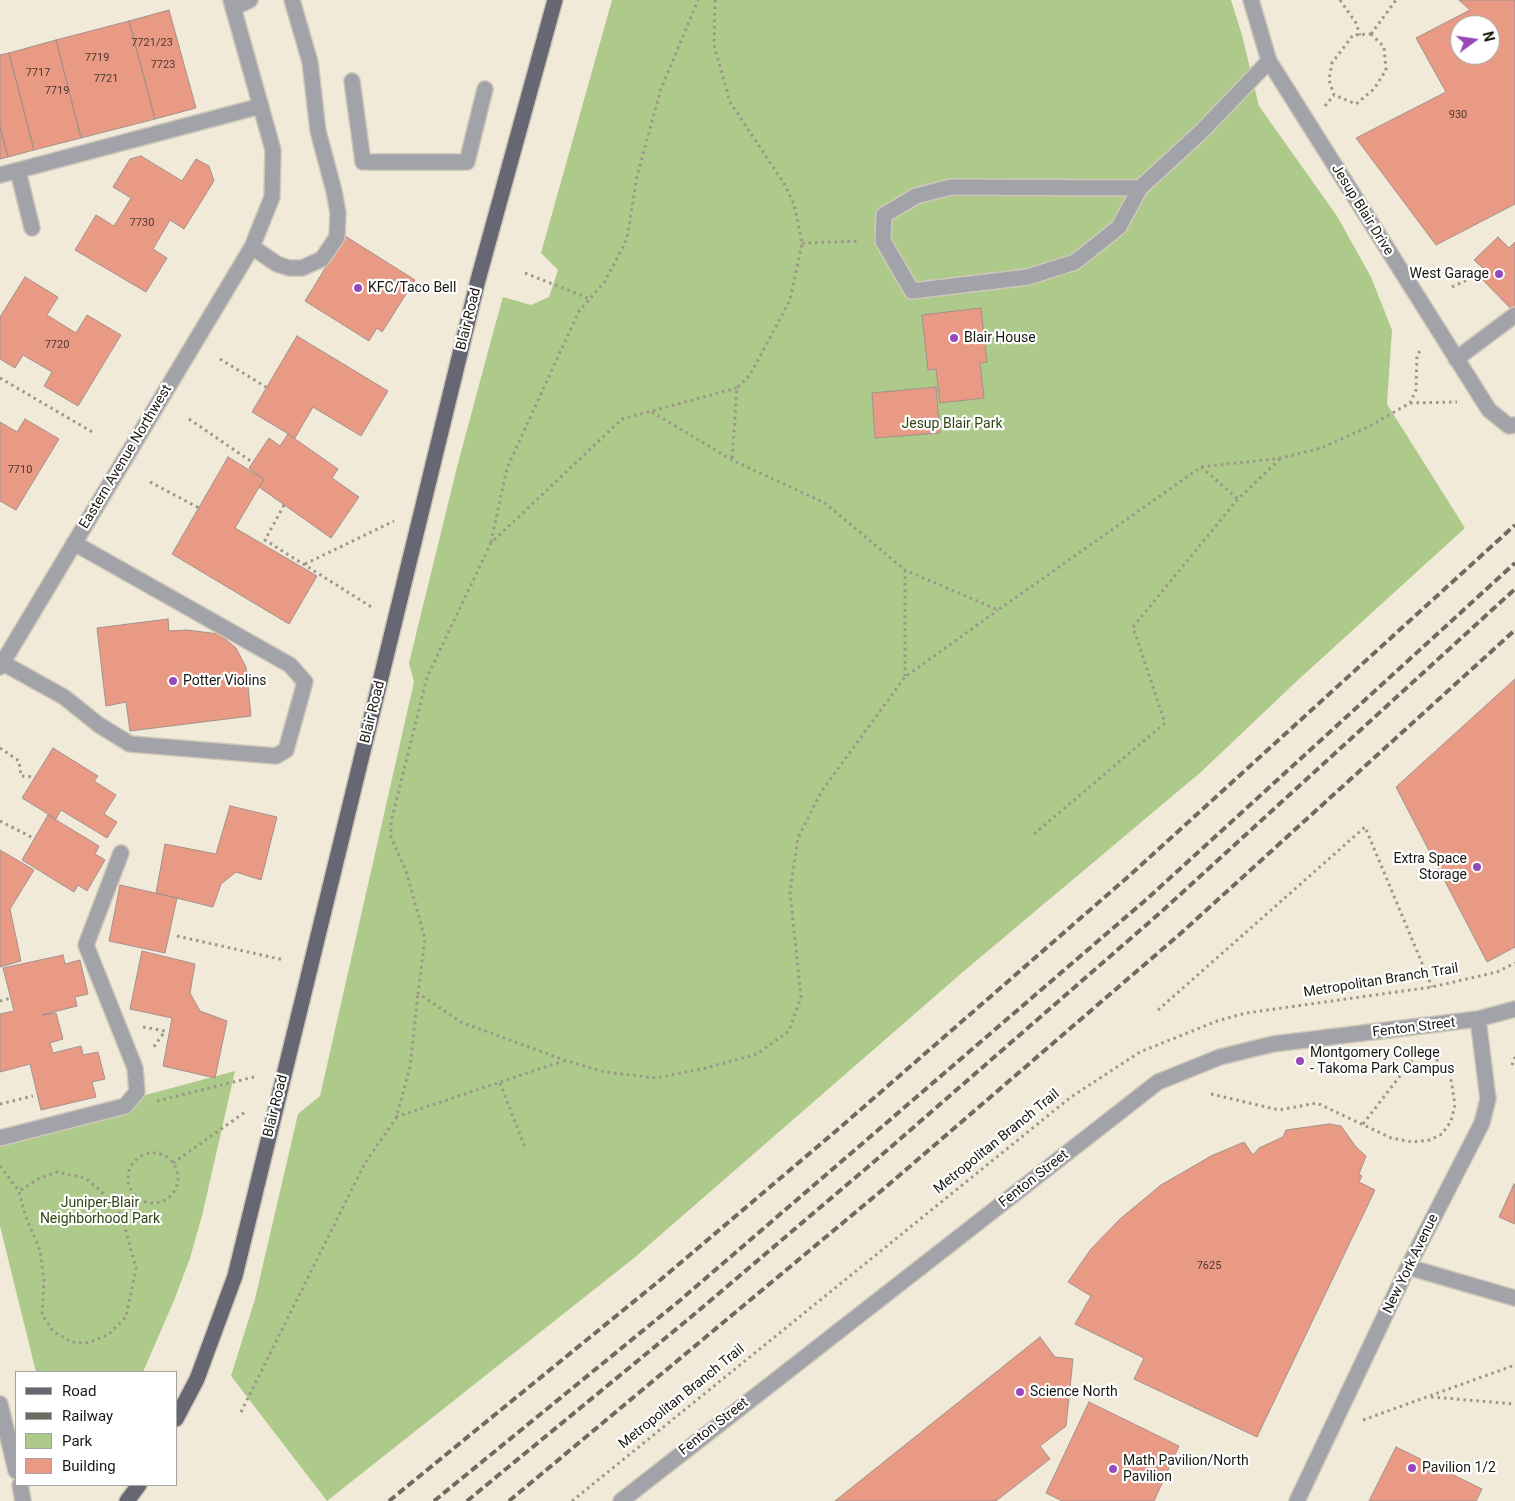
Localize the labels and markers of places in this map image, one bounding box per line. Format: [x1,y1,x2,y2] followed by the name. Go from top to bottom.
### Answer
[1410,266,1489,282] place label: West Garage
[1493,268,1505,280] marker: West Garage
[368,280,456,296] place label: KFC/Taco Bell
[352,282,364,294] marker: KFC/Taco Bell
[964,330,1036,346] place label: Blair House
[948,332,960,344] marker: Blair House
[183,673,267,689] place label: Potter Violins
[167,675,179,687] marker: Potter Violins
[1393,851,1467,884] place label: Extra Space Storage
[1471,861,1483,873] marker: Extra Space Storage
[1310,1045,1454,1078] place label: Montgomery College - Takoma Park Campus
[1294,1055,1306,1067] marker: Montgomery College - Takoma Park Campus
[1030,1384,1118,1400] place label: Science North
[1014,1386,1026,1398] marker: Science North
[1123,1453,1249,1485] place label: Math Pavilion/North Pavilion
[1422,1460,1496,1476] place label: Pavilion 1/2
[1406,1462,1418,1474] marker: Pavilion 1/2
[1107,1463,1119,1475] marker: Math Pavilion/North Pavilion

